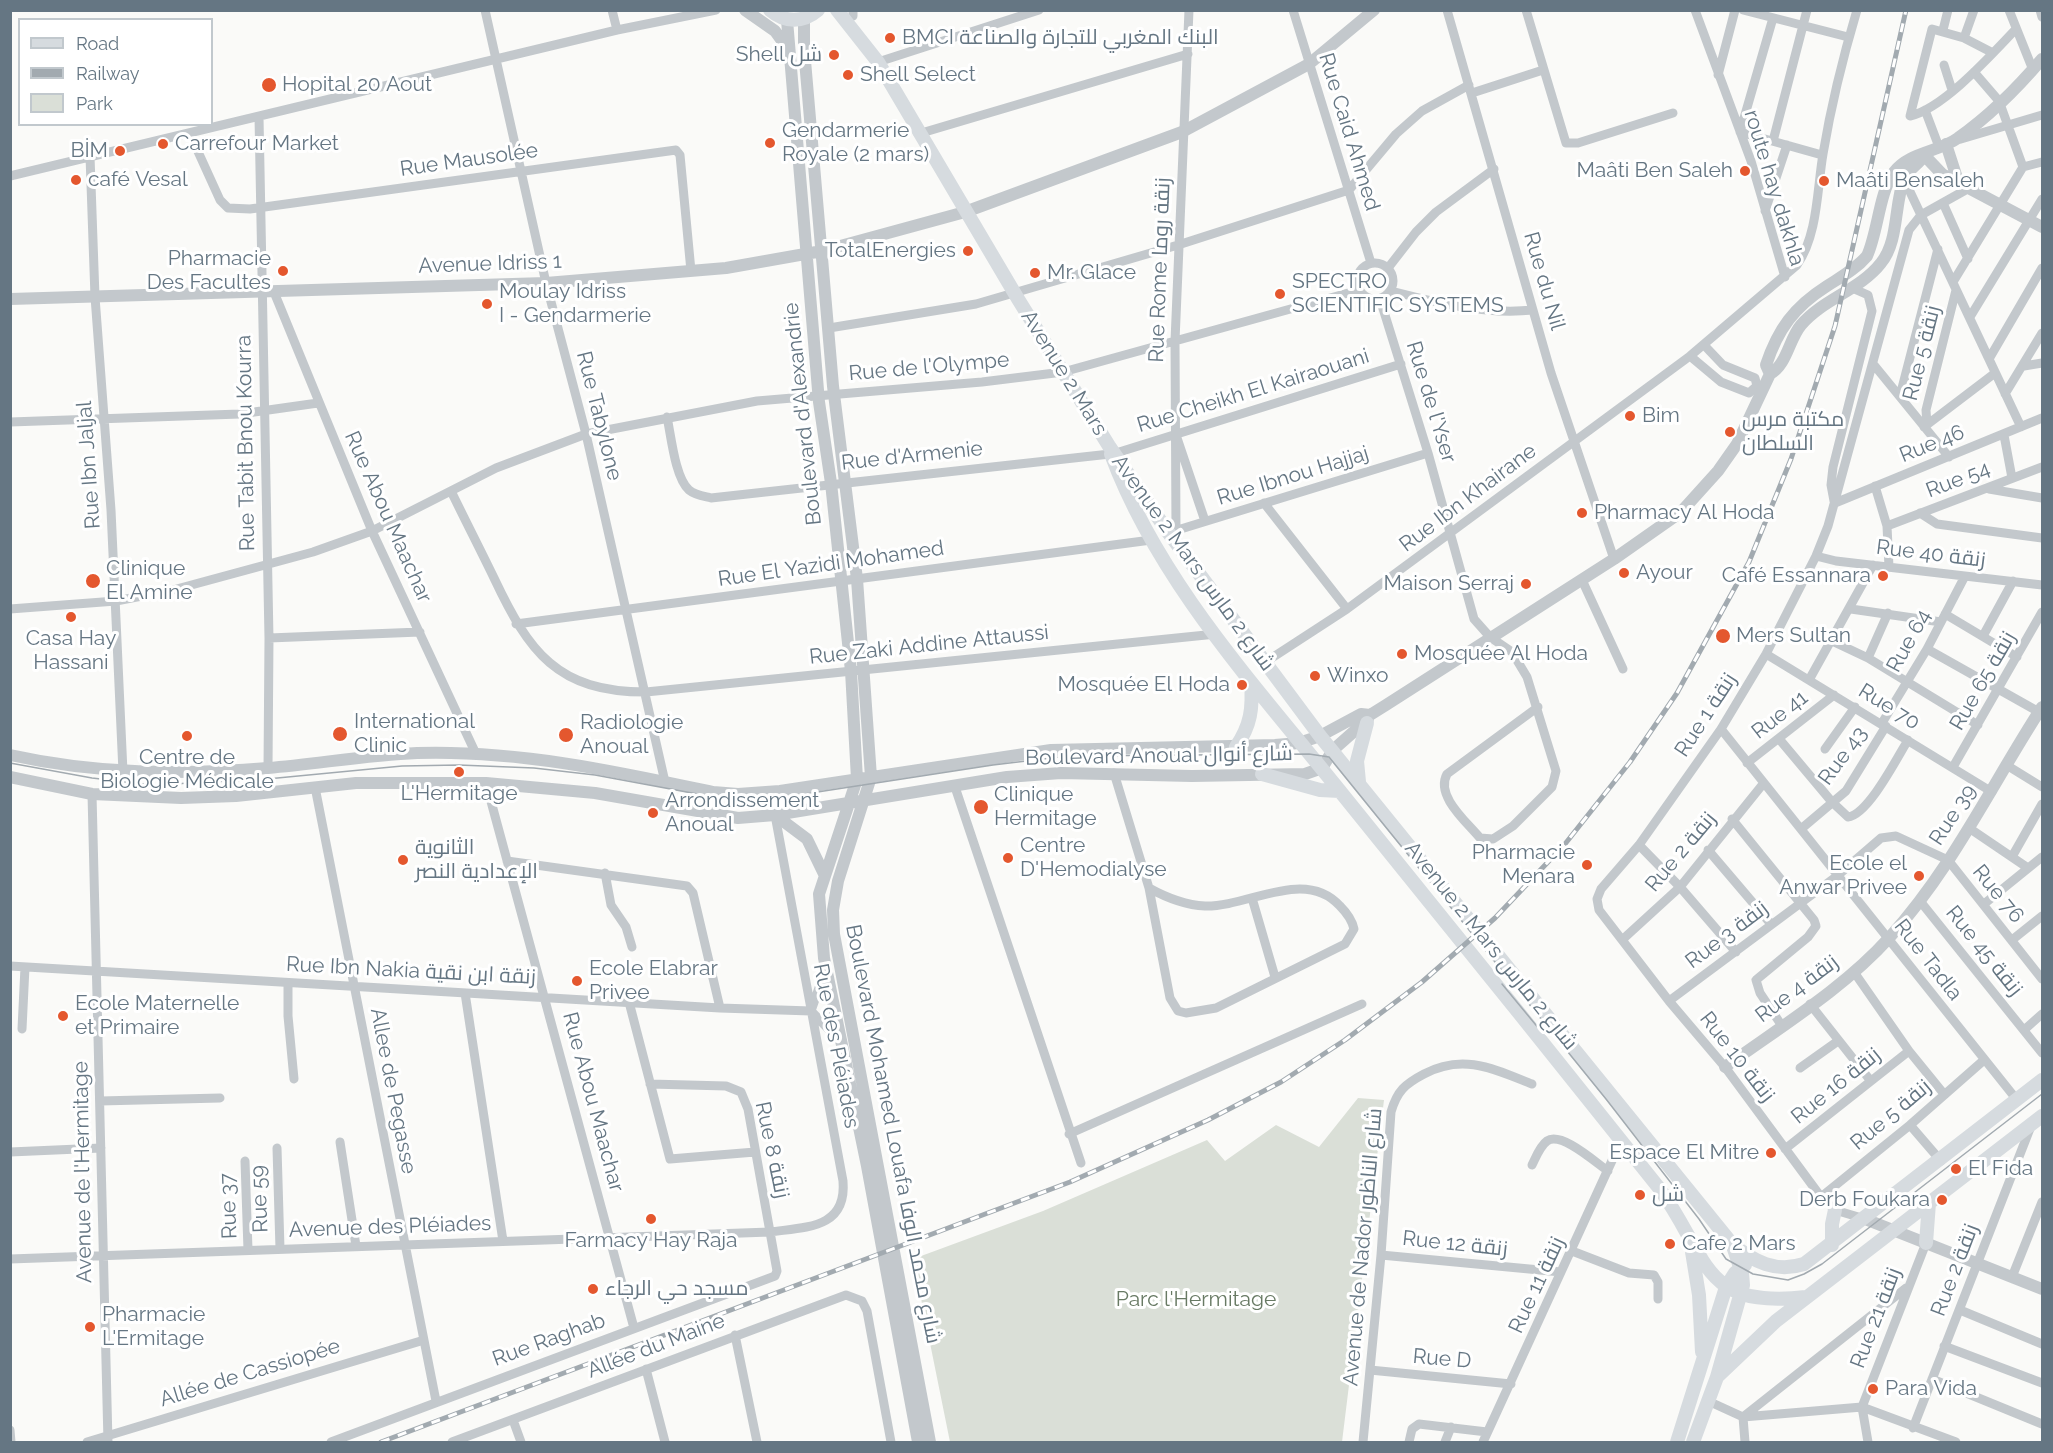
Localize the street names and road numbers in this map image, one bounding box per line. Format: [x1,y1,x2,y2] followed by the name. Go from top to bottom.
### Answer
[1313,50,1385,214] street label: Rue Caid Ahmed
[1738,107,1810,269] street label: route hay dakhla
[398,138,540,182] street label: Rue Mausolée
[1144,177,1176,363] street label: Rue Rome زنقة روما
[1518,229,1570,333] street label: Rue du Nil
[418,249,562,279] street label: Avenue Idriss 1
[779,301,827,527] street label: Boulevard d'Alexandrie
[1898,303,1946,403] street label: Rue 5 زنقة
[1016,306,1112,440] street label: Avenue 2 Mars
[232,335,260,551] street label: Rue Tabit Bnou Kourra
[1401,338,1461,466] street label: Rue de l'Yser
[1134,344,1372,438] street label: Rue Cheikh El Kairaouani
[848,347,1010,387] street label: Rue de l'Olympe
[571,349,627,483] street label: Rue Tabylone
[72,400,106,530] street label: Rue Ibn Jaljal
[1896,420,1968,468] street label: Rue 46
[339,427,437,607] street label: Rue Abou Maachar
[840,436,984,476] street label: Rue d'Armenie
[1395,438,1541,558] street label: Rue Ibn Khairane
[1214,441,1372,511] street label: Rue Ibnou Hajjaj
[1106,450,1280,676] street label: Avenue 2 Mars شارع 2 مارس
[1922,456,1994,504] street label: Rue 54
[1875,535,1987,573] street label: Rue 40 زنقة
[716,536,946,592] street label: Rue El Yazidi Mohamed
[1882,605,1936,677] street label: Rue 64
[808,620,1050,670] street label: Rue Zaki Addine Attaussi
[1945,627,2021,735] street label: Rue 65 زنقة
[1670,668,1742,762] street label: Rue 1 زنقة
[1854,678,1924,736] street label: Rue 70
[1747,685,1813,745] street label: Rue 41
[1813,722,1873,790] street label: Rue 43
[1025,741,1293,771] street label: Boulevard Anoual شارع أنوال
[1924,780,1982,850] street label: Rue 39
[1640,807,1722,897] street label: Rue 2 زنقة
[1399,837,1583,1055] street label: Avenue 2 Mars شارع 2 مارس
[1967,860,2029,928] street label: Rue 76
[1681,896,1773,974] street label: Rue 3 زنقة
[1940,901,2028,1001] street label: Rue 45 زنقة
[1889,914,1967,1006] street label: Rue Tadla
[840,922,946,1346] street label: Boulevard Mohamed Louafa شارع محمد الوفا
[1751,950,1843,1028] street label: Rue 4 زنقة
[285,952,537,990] street label: Rue Ibn Nakia زنقة ابن نقية
[808,962,864,1130] street label: Rue des Pléiades
[365,1006,421,1176] street label: Allee de Pegasse
[1694,1007,1780,1107] street label: Rue 10 زنقة
[557,1009,629,1195] street label: Rue Abou Maachar
[1786,1042,1886,1130] street label: Rue 16 زنقة
[68,1061,98,1283] street label: Avenue de l'Hermitage
[1846,1074,1936,1156] street label: Rue 5 زنقة
[749,1099,795,1201] street label: Rue 8 زنقة
[1338,1107,1388,1387] street label: Avenue de Nador شارع الناظور
[246,1165,274,1233] street label: Rue 59
[215,1173,243,1239] street label: Rue 37
[288,1211,492,1243] street label: Avenue des Pléiades
[1926,1220,1984,1320] street label: Rue 2 زنقة
[1401,1226,1509,1262] street label: Rue 12 زنقة
[1504,1233,1570,1337] street label: Rue 11 زنقة
[1845,1264,1907,1372] street label: Rue 21 زنقة
[489,1308,609,1372] street label: Rue Raghab
[584,1308,728,1384] street label: Allée du Maine
[157,1334,343,1412] street label: Allée de Cassiopée
[1412,1344,1472,1374] street label: Rue D

